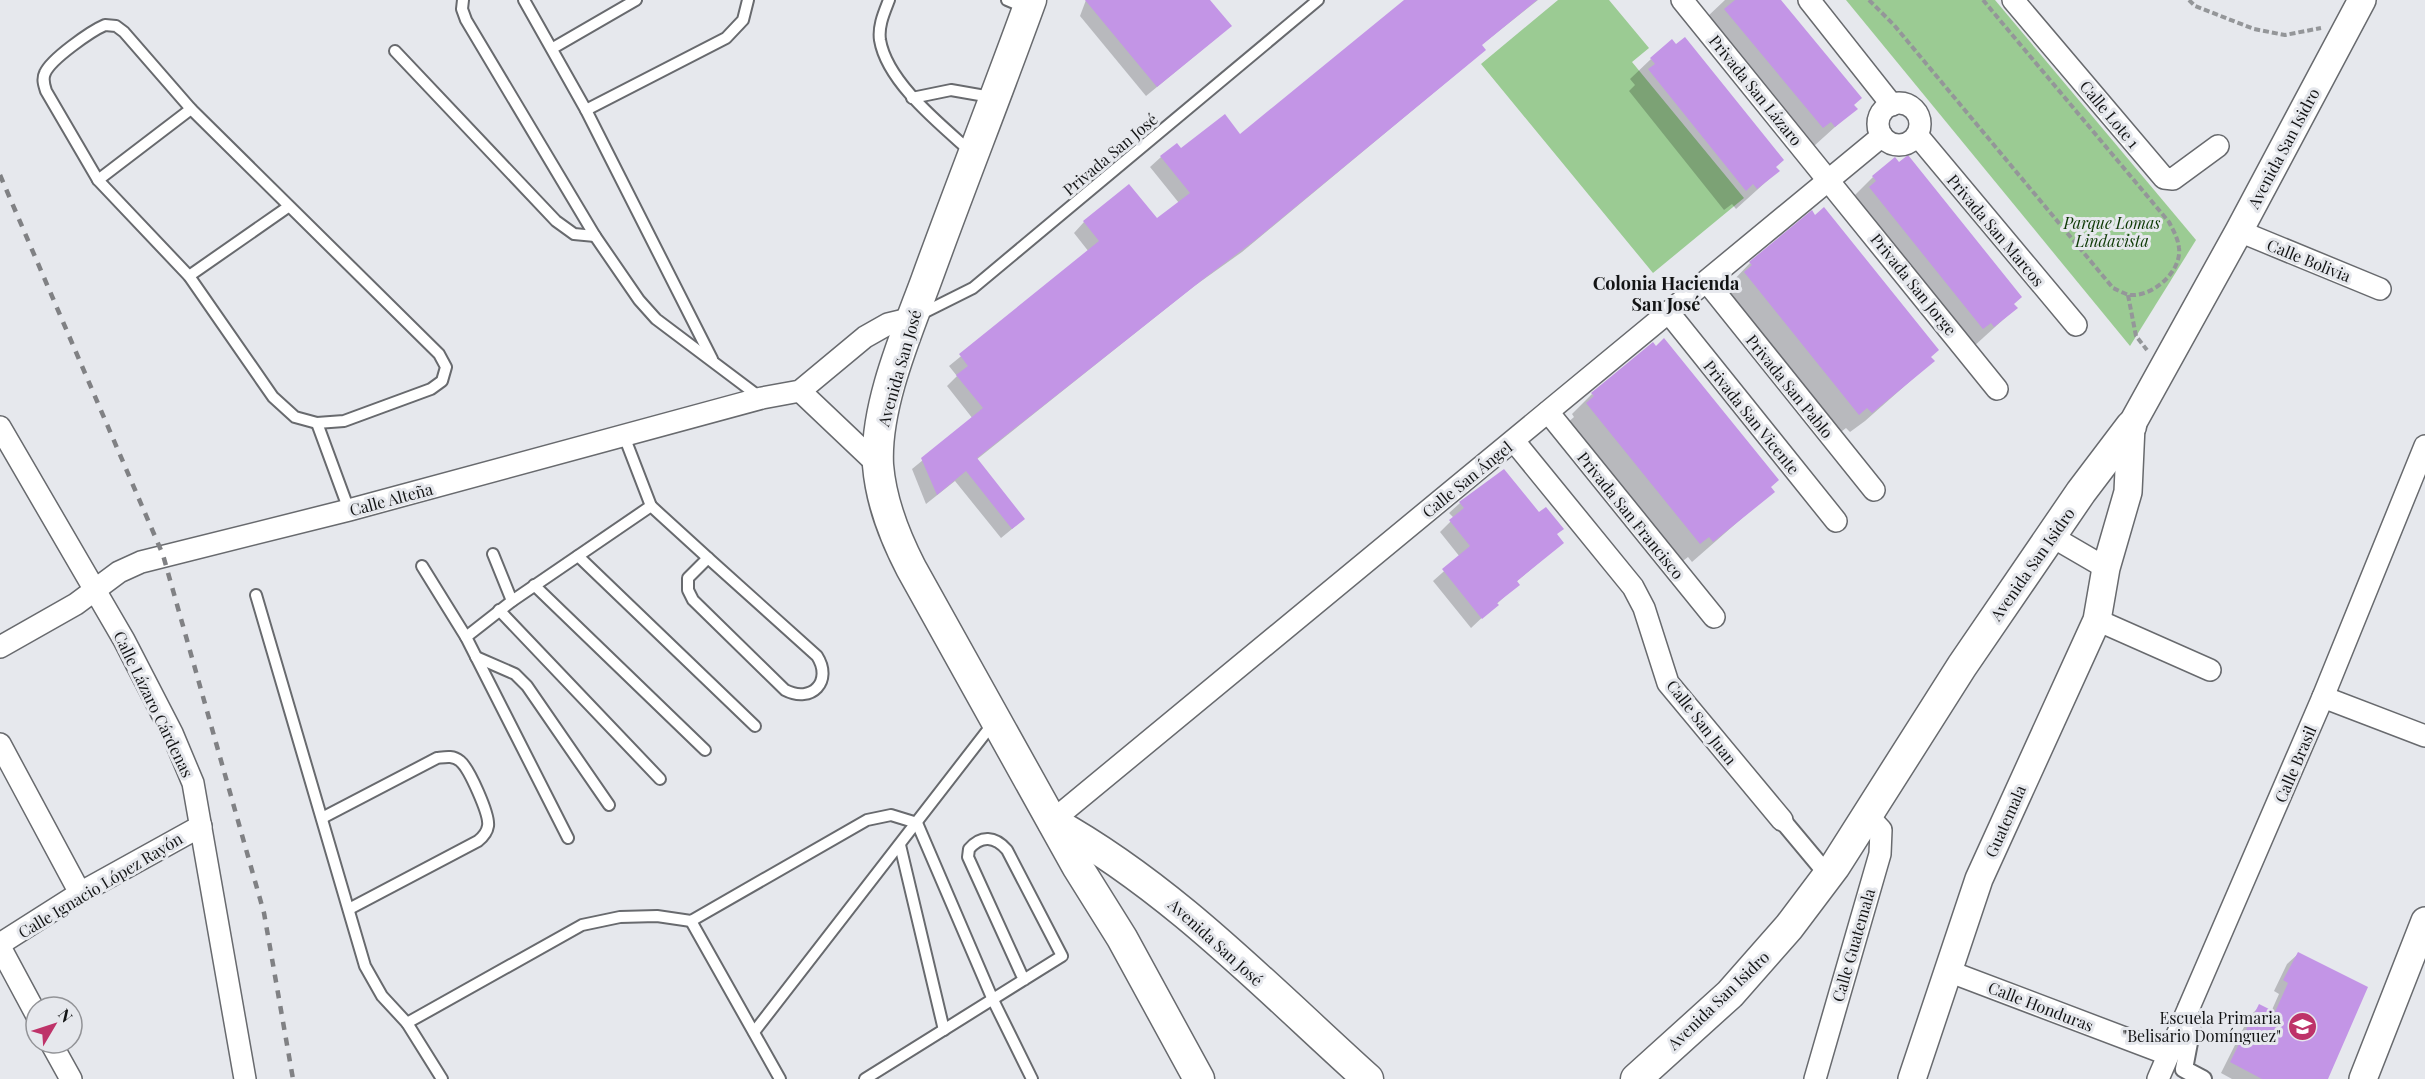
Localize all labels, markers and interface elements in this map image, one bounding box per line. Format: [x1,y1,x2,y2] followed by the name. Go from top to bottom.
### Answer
[1705,30,1807,150] street label: Privada San Lázaro
[2076,76,2144,152] street label: Calle Lote 1
[2242,84,2324,213] street label: Avenida San Isidro
[1058,108,1162,200] street label: Privada San José
[1943,169,2049,291] street label: Privada San Marcos
[2063,212,2160,251] park label: Parque Lomas Lindavista
[1866,229,1962,339] street label: Privada San Jorge
[2264,234,2354,286] street label: Calle Bolivia
[1593,271,1740,316] district label: Colonia Hacienda San José
[872,307,926,430] street label: Avenida San José
[1742,330,1838,442] street label: Privada San Pablo
[1699,356,1805,478] street label: Privada San Vicente
[1418,436,1517,522] street label: Calle San Ángel
[1573,447,1689,583] street label: Privada San Francisco
[347,478,435,520] street label: Calle Alteña
[1985,503,2079,625] street label: Avenida San Isidro
[109,627,199,781] street label: Calle Lázaro Cárdenas
[1662,675,1742,769] street label: Calle San Juan
[2269,722,2321,806] street label: Calle Brasil
[1980,782,2030,860] street label: Guatemala
[14,827,186,942] street label: Calle Ignacio López Rayón
[1827,886,1879,1004] street label: Calle Guatemala
[1164,893,1268,990] street label: Avenida San José
[1662,946,1773,1055] street label: Avenida San Isidro
[1985,976,2097,1036] street label: Calle Honduras
[24,995,84,1055] north arrow
[54,1004,78,1027] text: N
[2122,1007,2281,1046] place label: Escuela Primaria "Belisario Domínguez"
[2286,1010,2318,1042] school or university icon: Escuela Primaria "Belisario Domínguez"

